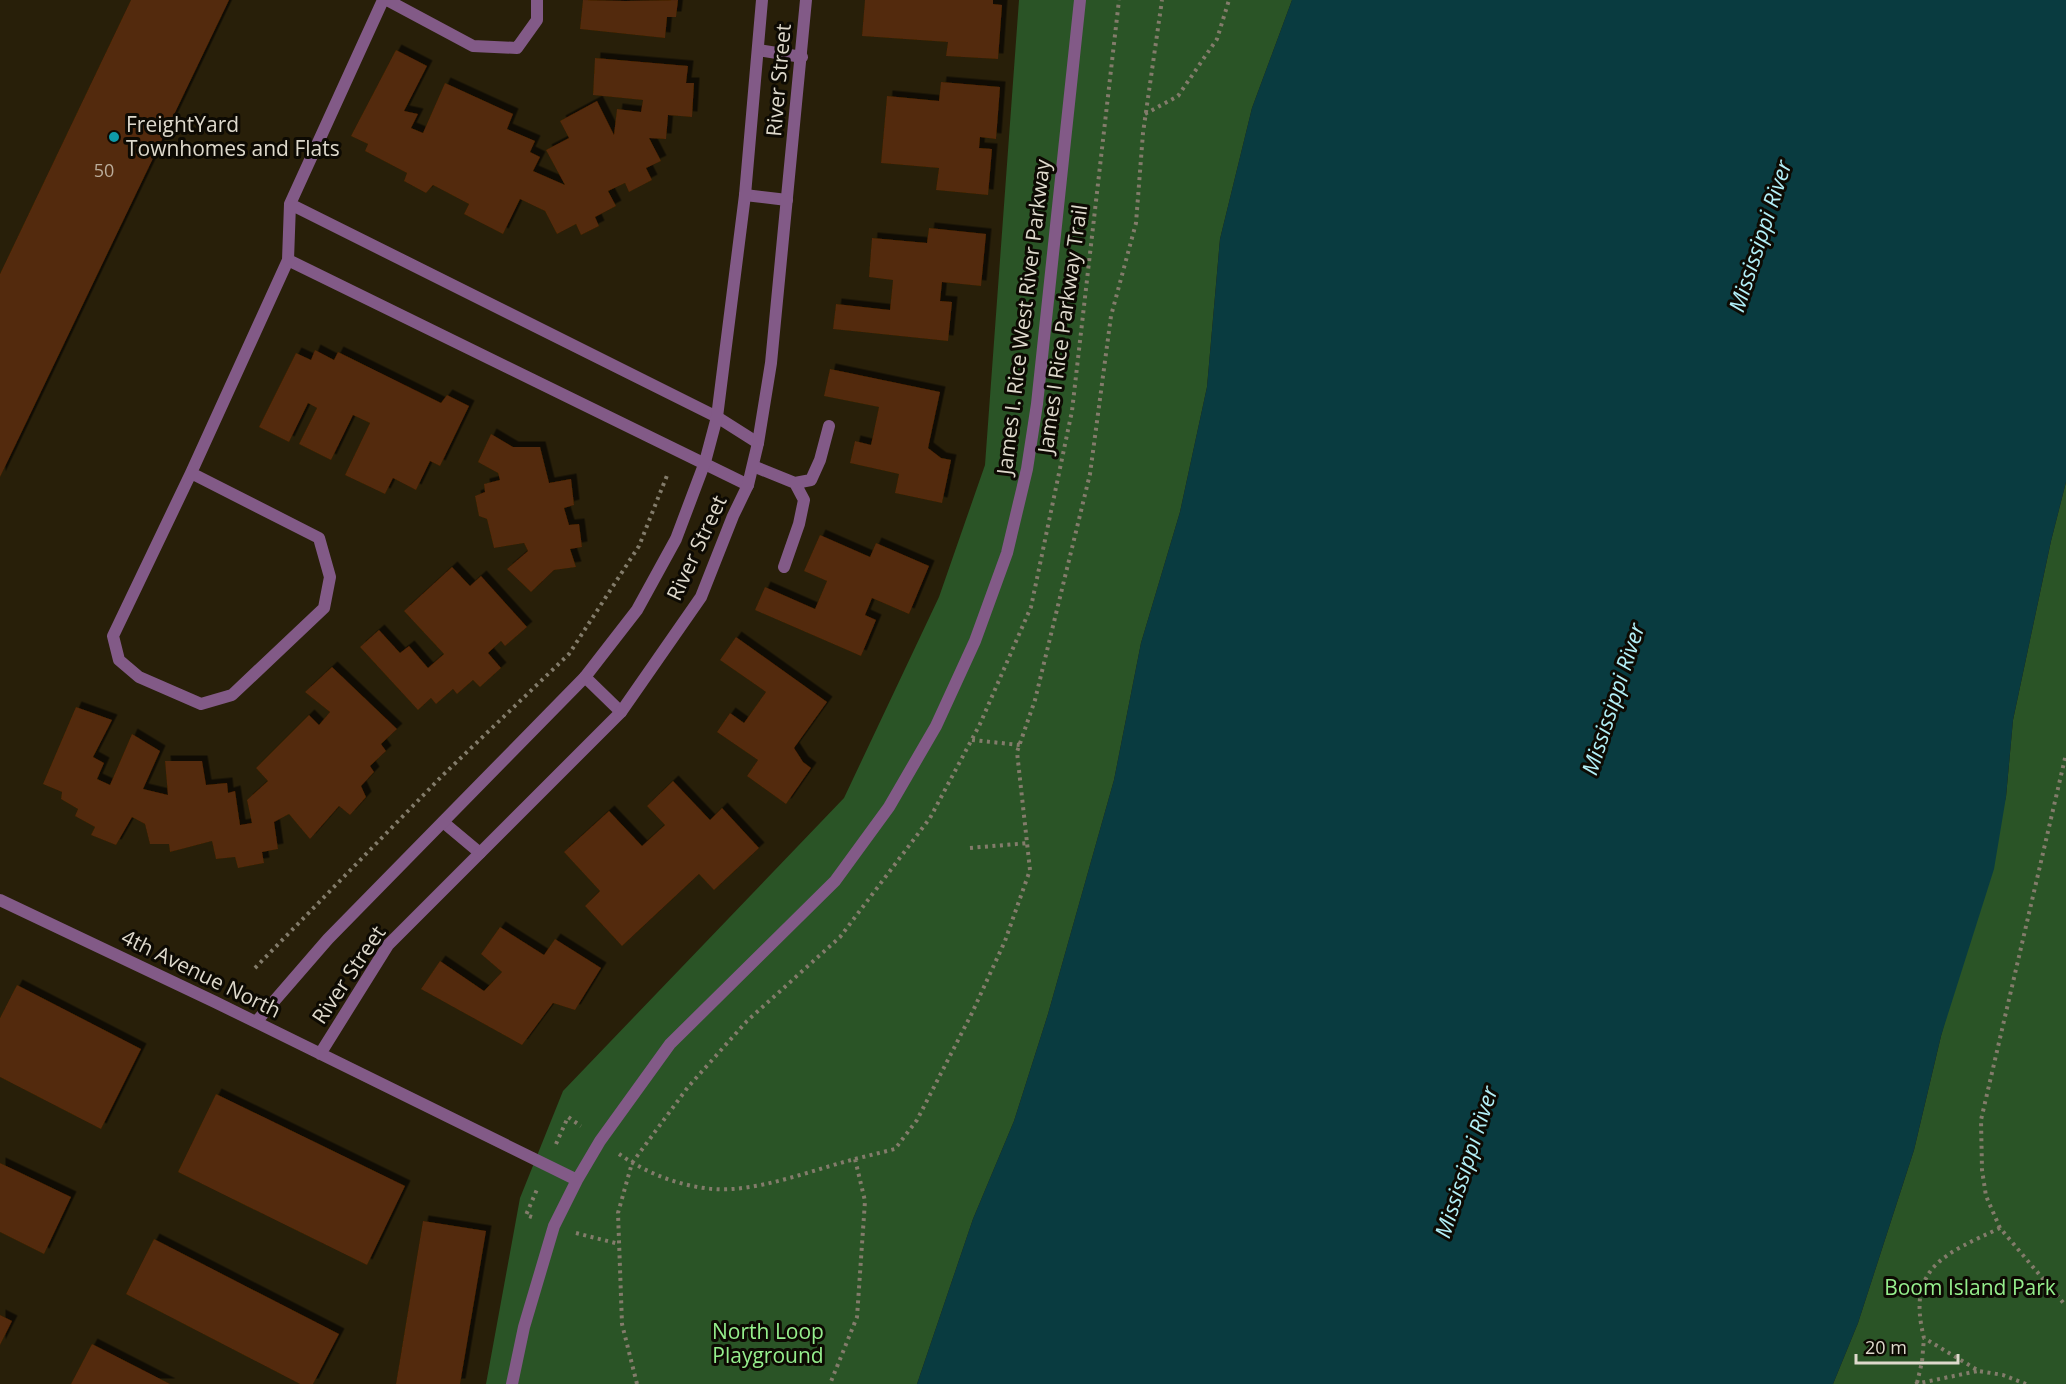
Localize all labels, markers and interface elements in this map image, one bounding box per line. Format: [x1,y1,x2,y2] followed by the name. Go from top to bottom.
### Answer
[759,22,797,138] street label: River Street
[126,110,340,162] place label: FreightYard Townhomes and Flats
[107,130,121,144] marker: FreightYard Townhomes and Flats
[1720,155,1798,315] water label: Mississippi River
[990,157,1056,478] street label: James I. Rice West River Parkway
[94,158,114,182] house number: 50
[1030,203,1093,457] street label: James I Rice Parkway Trail
[659,490,733,605] street label: River Street
[1573,618,1651,778] water label: Mississippi River
[305,920,391,1029] street label: River Street
[117,922,286,1024] street label: 4th Avenue North
[1426,1081,1504,1241] water label: Mississippi River
[1884,1273,2056,1301] park label: Boom Island Park
[712,1317,824,1369] park label: North Loop Playground
[1856,1327,1958,1365] scale bar
[1865,1335,1907,1359] text: 20 m

